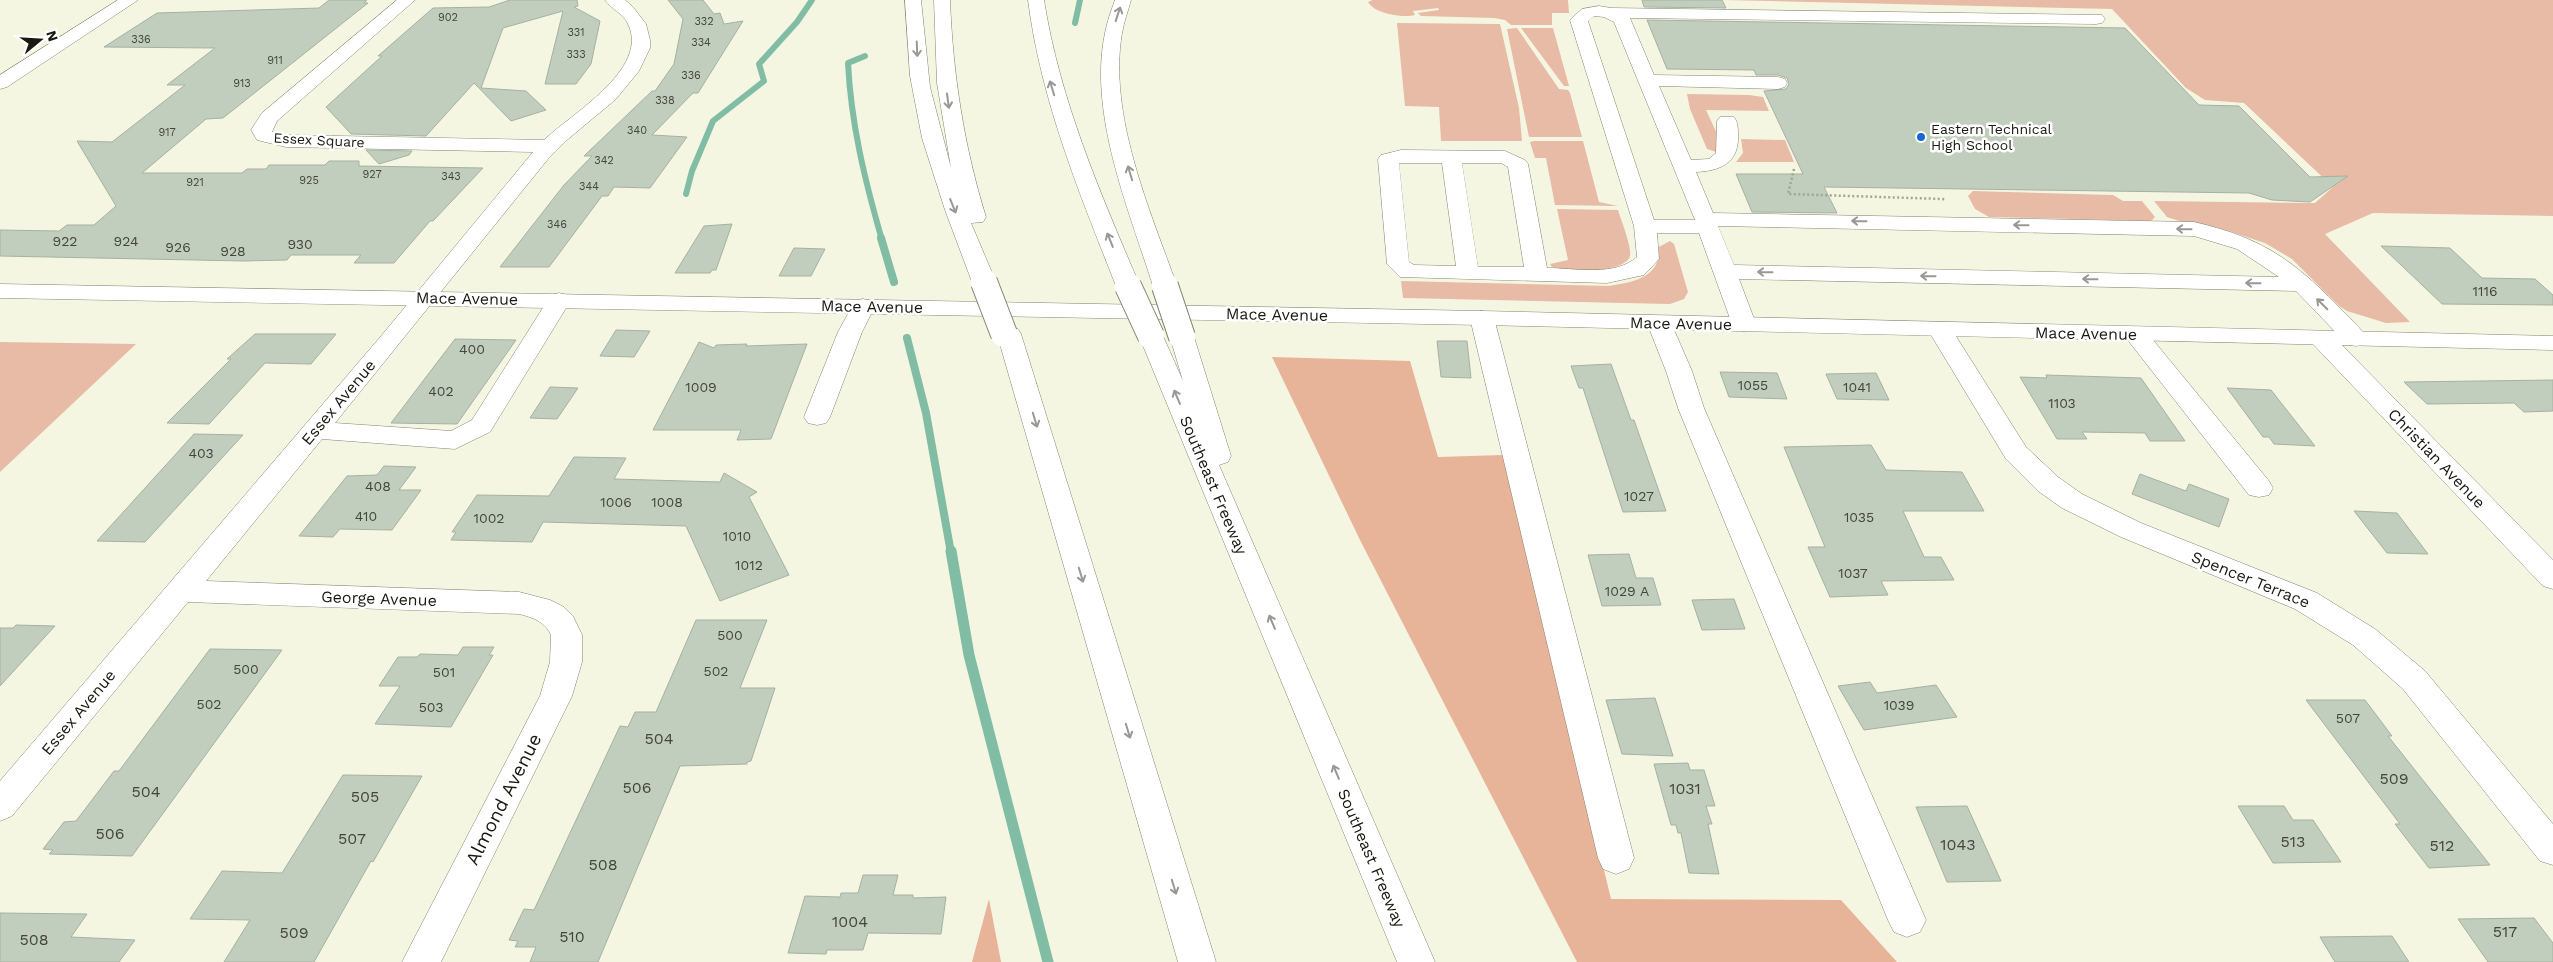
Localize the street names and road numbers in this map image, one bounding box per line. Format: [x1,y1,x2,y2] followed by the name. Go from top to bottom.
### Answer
[273,130,365,150] street label: Essex Square
[416,288,518,309] street label: Mace Avenue
[821,296,923,317] street label: Mace Avenue
[1226,304,1328,325] street label: Mace Avenue
[1630,313,1732,334] street label: Mace Avenue
[2035,323,2137,344] street label: Mace Avenue
[297,356,380,449] street label: Essex Avenue
[2384,404,2489,512] street label: Christian Avenue
[1176,413,1252,558] street label: Southeast Freeway
[2189,547,2313,612] street label: Spencer Terrace
[321,587,437,610] street label: George Avenue
[37,666,120,759] street label: Essex Avenue
[460,730,546,869] street label: Almond Avenue
[1334,786,1410,931] street label: Southeast Freeway

